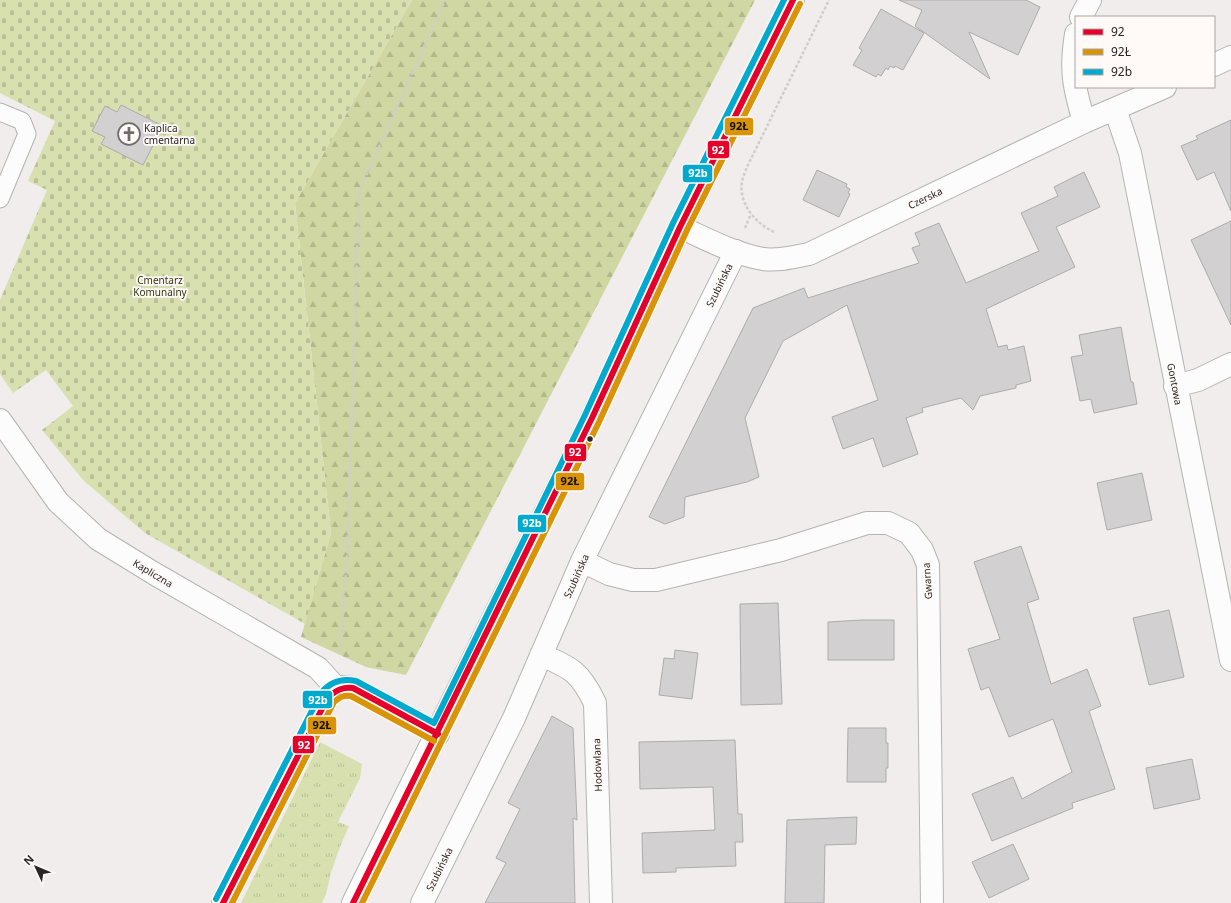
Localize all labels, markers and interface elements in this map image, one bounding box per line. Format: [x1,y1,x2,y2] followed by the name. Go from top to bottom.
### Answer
[1075,16,1215,88] legend
[1111,23,1125,40] text: 92
[1111,43,1131,60] text: 92Ł
[1111,63,1132,80] text: 92b
[724,117,754,136] line badge: 92Ł
[730,118,748,133] text: 92Ł
[116,121,142,147] church icon: Kaplica cmentarna
[144,121,195,147] place label: Kaplica cmentarna
[707,140,730,159] line badge: 92
[712,142,724,157] text: 92
[682,164,713,183] line badge: 92b
[688,165,708,180] text: 92b
[906,184,944,212] street label: Czerska
[702,261,736,309] street label: Szubińska
[133,273,188,299] park label: Cmentarz Komunalny
[1164,362,1186,406] street label: Gontowa
[585,434,595,444] unlabelled marker
[564,443,587,462] line badge: 92
[569,444,581,459] text: 92
[555,472,585,491] line badge: 92Ł
[561,473,579,488] text: 92Ł
[517,514,547,533] line badge: 92b
[522,515,542,530] text: 92b
[560,552,592,600] street label: Szubińska
[130,556,176,590] street label: Kapliczna
[919,562,935,600] street label: Gwarna
[302,690,333,709] line badge: 92b
[308,692,328,707] text: 92b
[307,716,337,735] line badge: 92Ł
[313,717,331,732] text: 92Ł
[292,735,315,754] line badge: 92
[298,737,310,752] text: 92
[589,738,605,792] street label: Hodowlana
[422,845,456,893] street label: Szubińska
[16,847,56,887] north arrow
[20,851,37,868] text: N

